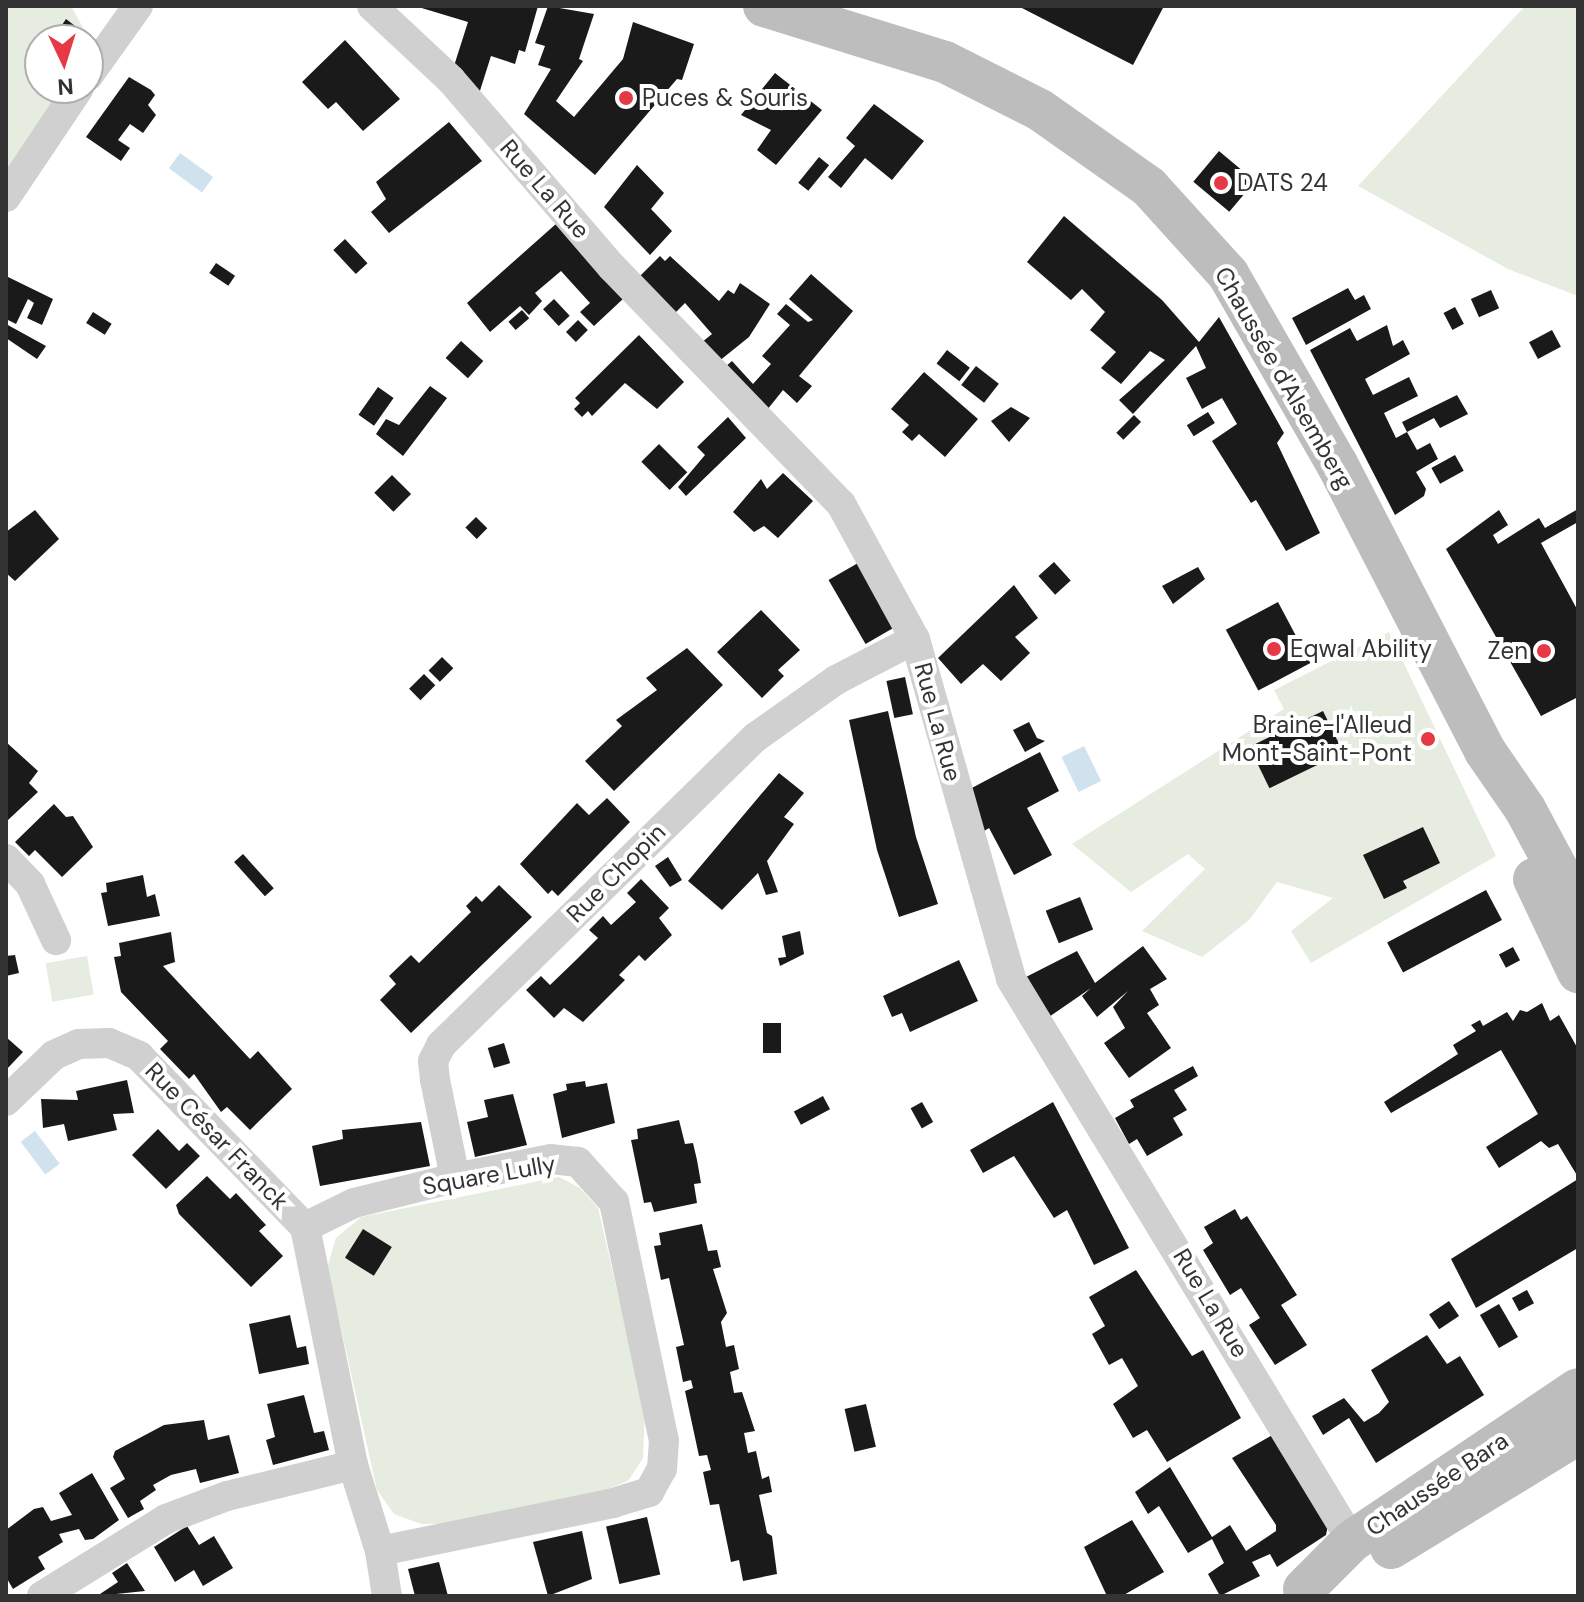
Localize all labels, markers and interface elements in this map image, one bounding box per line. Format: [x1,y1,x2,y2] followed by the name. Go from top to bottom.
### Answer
[24,24,104,104] north arrow
[57,71,75,101] text: N
[642,84,808,112] place label: Puces & Souris
[617,89,635,107] marker: Puces & Souris
[494,134,596,244] street label: Rue La Rue
[1237,169,1328,197] place label: DATS 24
[1212,174,1230,192] marker: DATS 24
[1209,262,1359,494] street label: Chaussée d'Alsemberg
[1290,635,1432,663] place label: Eqwal Ability
[1488,637,1528,665] place label: Zen
[1265,640,1283,658] marker: Eqwal Ability
[1535,642,1553,660] marker: Zen
[908,659,968,785] street label: Rue La Rue
[1222,711,1412,767] place label: Braine-l'Alleud Mont-Saint-Pont
[1419,730,1437,748] marker: Braine-l'Alleud Mont-Saint-Pont
[561,818,671,928] street label: Rue Chopin
[139,1056,295,1216] street label: Rue César Franck
[420,1149,558,1201] street label: Square Lully
[1167,1243,1255,1363] street label: Rue La Rue
[1361,1426,1513,1542] street label: Chaussée Bara

